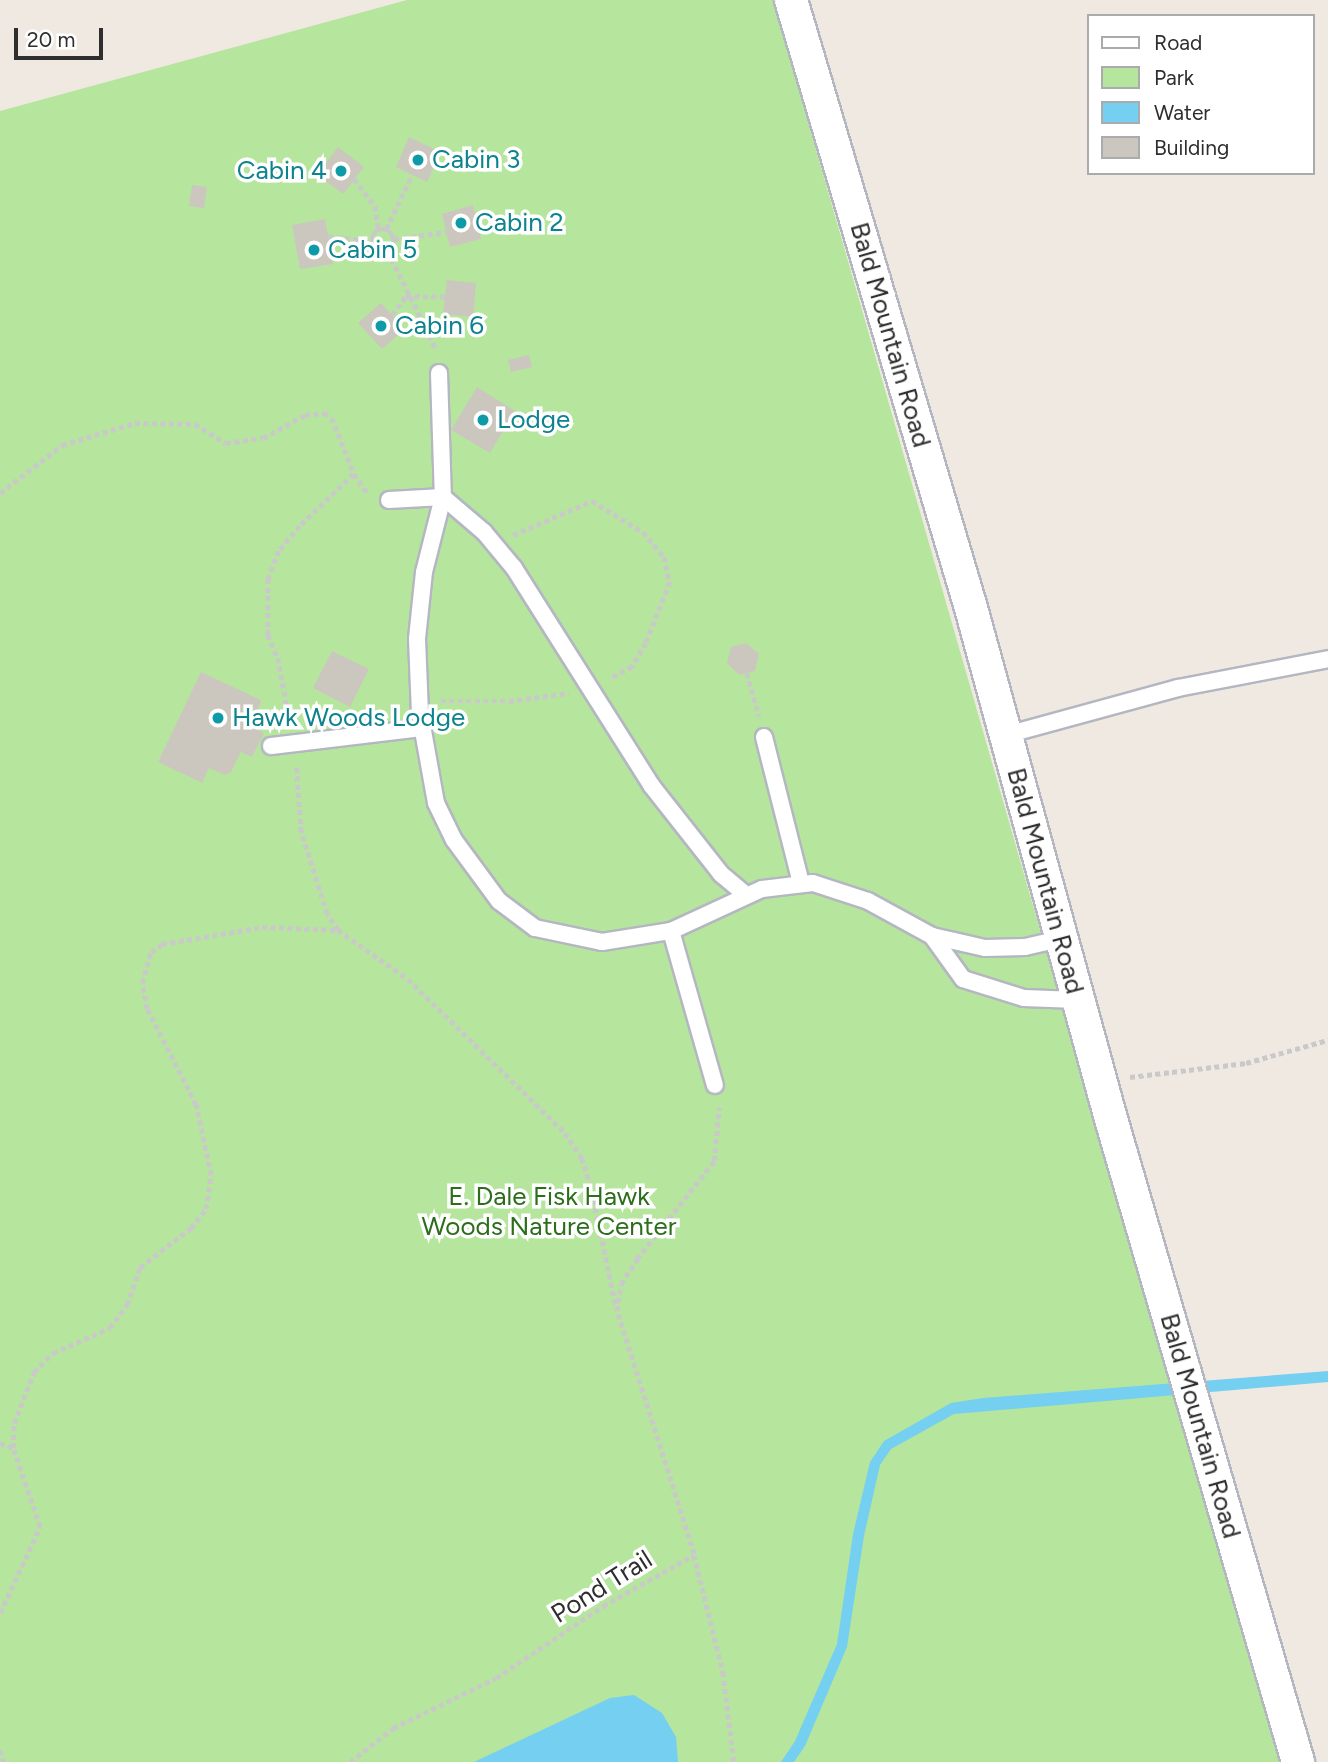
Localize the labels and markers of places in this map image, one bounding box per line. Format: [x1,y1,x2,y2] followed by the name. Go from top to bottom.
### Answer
[432,144,520,176] place label: Cabin 3
[410,152,426,168] marker: Cabin 3
[237,155,327,187] place label: Cabin 4
[333,163,349,179] marker: Cabin 4
[475,207,564,239] place label: Cabin 2
[453,215,469,231] marker: Cabin 2
[328,234,417,266] place label: Cabin 5
[306,242,322,258] marker: Cabin 5
[395,310,484,342] place label: Cabin 6
[373,318,389,334] marker: Cabin 6
[497,404,570,436] place label: Lodge
[475,412,491,428] marker: Lodge
[232,702,465,734] place label: Hawk Woods Lodge
[210,710,226,726] marker: Hawk Woods Lodge

